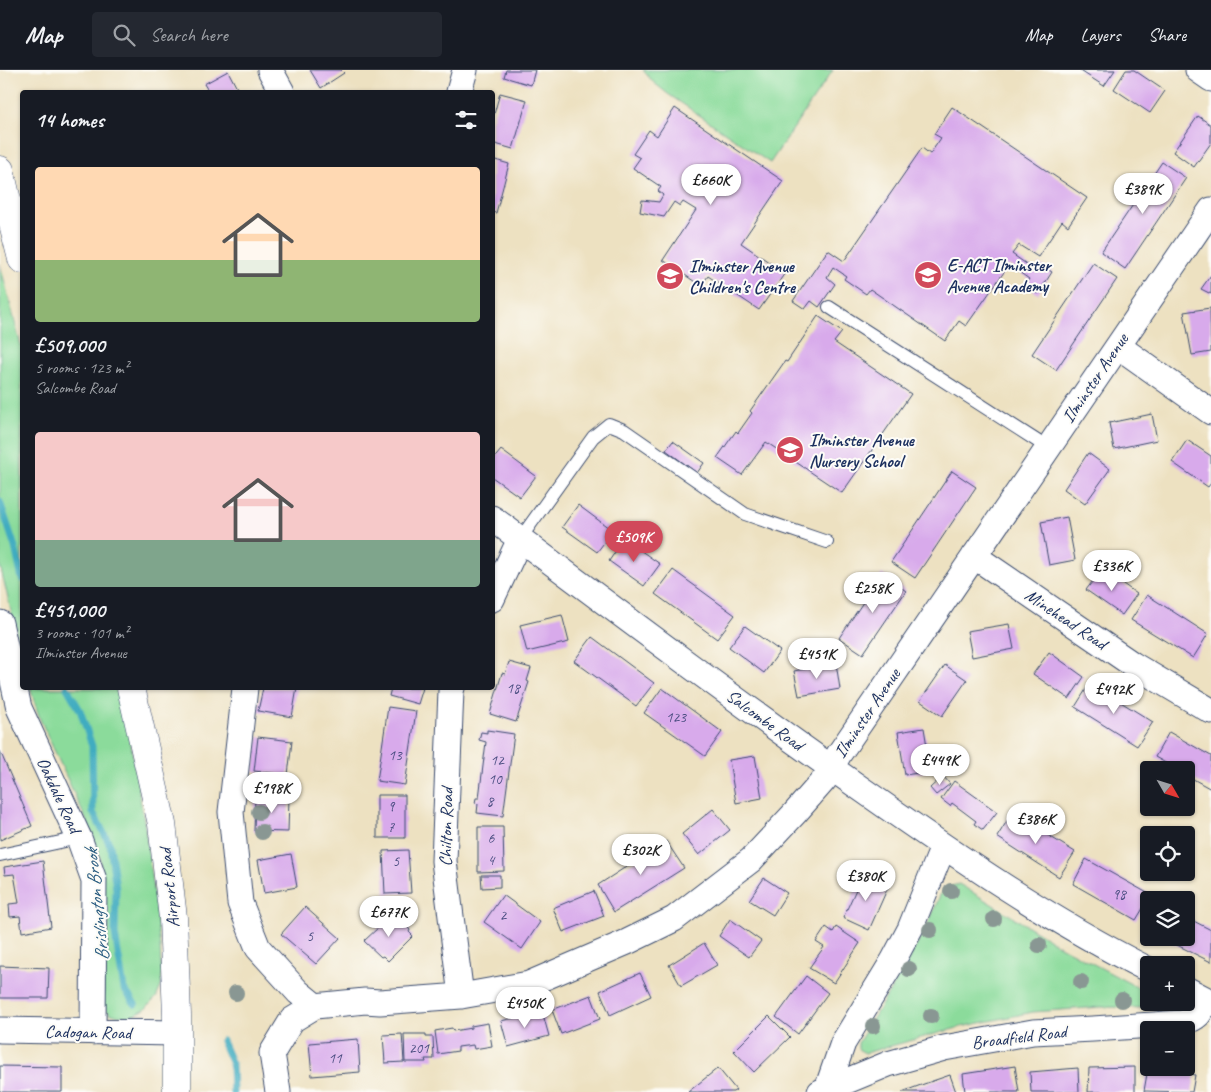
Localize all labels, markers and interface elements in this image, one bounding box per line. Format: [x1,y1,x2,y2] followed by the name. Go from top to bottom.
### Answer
[92,12,442,57] search box
[25,20,62,50] text: Map
[110,21,138,49] icon: search
[150,23,228,47] text: Search here
[1025,24,1053,46] text: Map
[1081,24,1120,46] text: Layers
[1148,24,1186,46] text: Share
[452,106,480,134] icon: filters
[35,107,104,133] text: 14 homes
[676,164,746,206] pin: £660K
[692,170,730,190] text: £660K
[1108,172,1178,215] pin: £389K
[1125,179,1161,199] text: £389K
[213,200,303,290] icon: home
[947,254,1053,297] place label: E-ACT Ilminster Avenue Academy
[689,255,797,298] place label: Ilminster Avenue Children's Centre
[913,260,943,290] school or university icon: E-ACT Ilminster Avenue Academy
[655,261,685,291] school or university icon: Ilminster Avenue Children's Centre
[1057,328,1134,427] street label: Ilminster Avenue
[35,332,105,358] text: £509,000
[35,358,129,378] text: 5 rooms · 123 m²
[35,378,115,398] text: Salcombe Road
[809,429,916,472] place label: Ilminster Avenue Nursery School
[775,435,805,465] school or university icon: Ilminster Avenue Nursery School
[213,465,303,555] icon: home
[599,520,669,563] pin: £509K
[616,527,652,547] text: £509K
[1077,550,1147,592] pin: £336K
[1093,556,1131,576] text: £336K
[838,572,908,614] pin: £258K
[855,578,891,598] text: £258K
[1021,584,1114,656] street label: Minehead Road
[35,597,105,623] text: £451,000
[35,623,129,643] text: 3 rooms · 101 m²
[782,638,852,680] pin: £451K
[35,643,127,663] text: Ilminster Avenue
[799,644,835,664] text: £451K
[829,663,906,762] street label: Ilminster Avenue
[1079,672,1149,715] pin: £492K
[506,679,521,698] house number: 18
[1096,679,1132,699] text: £492K
[722,685,810,757] street label: Salcombe Road
[666,708,687,727] house number: 123
[905,744,975,786] pin: £449K
[388,746,403,765] house number: 13
[922,750,958,770] text: £449K
[490,751,505,770] house number: 12
[32,754,87,839] street label: Oakdale Road
[1140,761,1195,816] north arrow
[1140,761,1195,1076] map controls
[488,770,503,789] house number: 10
[237,772,307,814] pin: £198K
[254,778,290,798] text: £198K
[434,784,458,867] street label: Chilton Road
[487,792,495,811] house number: 8
[388,797,396,816] house number: 9
[1001,802,1071,845] pin: £386K
[1017,809,1055,829] text: £386K
[388,818,396,837] house number: 7
[1140,826,1195,881] button: locate
[488,829,496,848] house number: 6
[606,834,676,876] pin: £302K
[623,840,659,860] text: £302K
[79,844,115,962] water label: Brislington Brook
[154,844,184,929] street label: Airport Road
[488,851,496,870] house number: 4
[393,852,401,871] house number: 5
[831,860,901,902] pin: £380K
[848,866,884,886] text: £380K
[1112,885,1127,904] house number: 98
[1140,891,1195,946] button: layers
[354,896,424,938] pin: £677K
[370,902,408,922] text: £677K
[500,906,508,925] house number: 2
[307,927,315,946] house number: 5
[1140,956,1195,1011] button: +
[490,986,560,1029] pin: £450K
[507,993,543,1013] text: £450K
[45,1020,134,1044] street label: Cadogan Road
[970,1020,1070,1054] street label: Broadfield Road
[1140,1021,1195,1076] button: −
[409,1039,430,1058] house number: 201
[328,1049,343,1068] house number: 11

